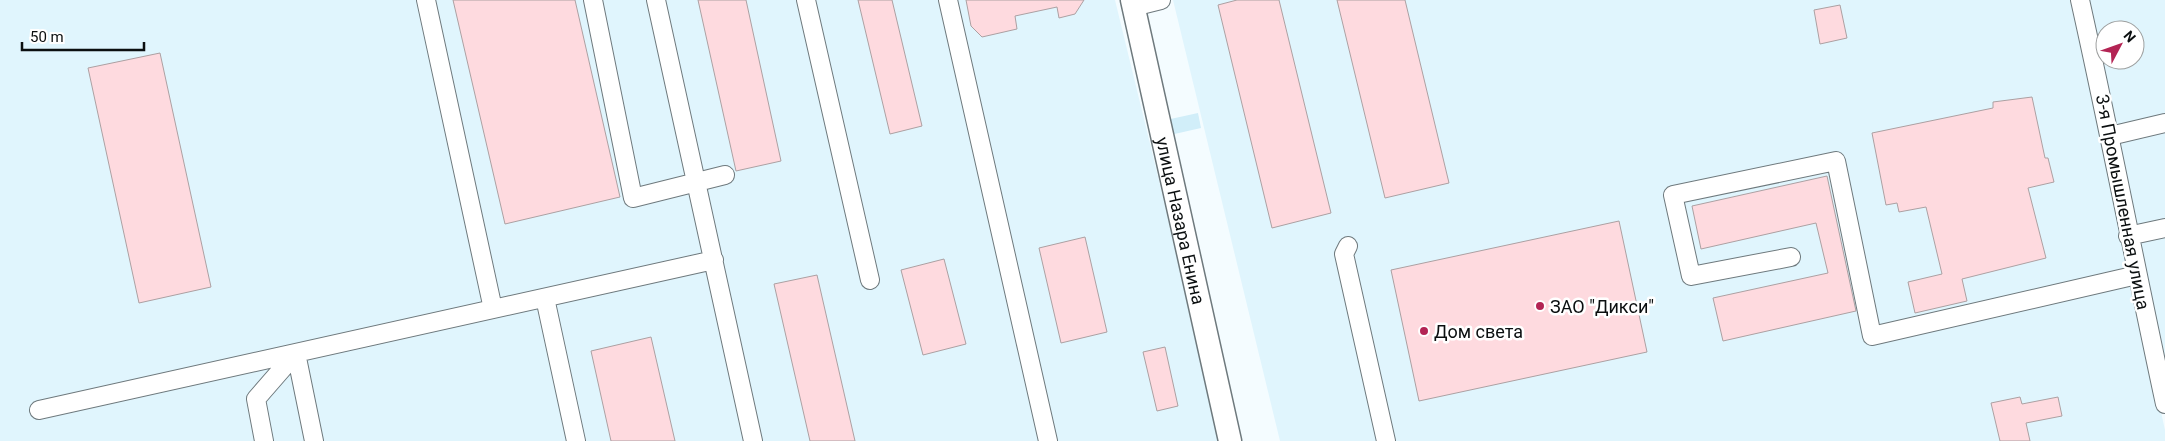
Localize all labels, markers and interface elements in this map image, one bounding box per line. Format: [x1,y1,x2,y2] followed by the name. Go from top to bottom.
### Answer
[22,20,145,52] scale bar
[2095,20,2145,70] north arrow
[2121,27,2139,45] text: N
[30,28,64,46] text: 50 m
[2092,93,2154,311] street label: 3-я Промышленная улица
[1152,135,1210,306] street label: улица Назара Енина
[1550,296,1654,317] place label: ЗАО "Дикси"
[1534,300,1546,312] marker: ЗАО "Дикси"
[1434,321,1523,342] place label: Дом света
[1418,325,1430,337] marker: Дом света

